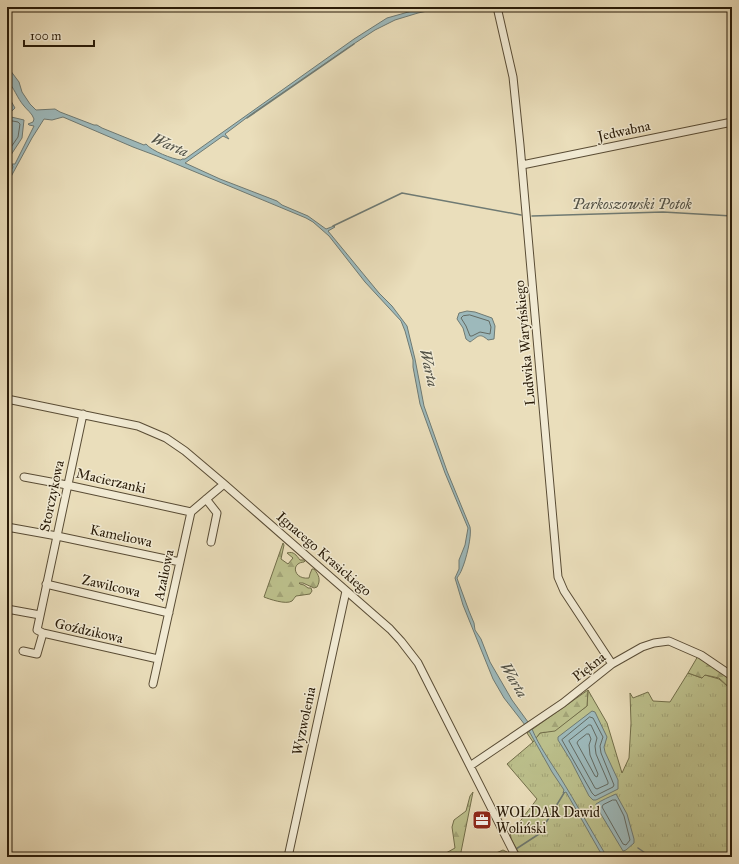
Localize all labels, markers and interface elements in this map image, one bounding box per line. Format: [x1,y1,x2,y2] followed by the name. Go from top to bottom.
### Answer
[24,22,94,48] scale bar
[30,29,61,43] text: 100 m
[594,117,652,146] street label: Jedwabna
[149,129,191,161] water label: Warta
[572,195,692,213] water label: Parkoszowski Potok
[511,279,539,407] street label: Ludwika Waryńskiego
[416,347,442,389] water label: Warta
[36,459,68,533] street label: Storczykowa
[74,465,148,497] street label: Macierzanki
[273,508,375,600] street label: Ignacego Krasickiego
[88,521,154,551] street label: Kameliowa
[150,548,178,603] street label: Azaliowa
[80,571,142,601] street label: Zawilcowa
[53,615,125,647] street label: Goździkowa
[569,649,609,685] street label: Piękna
[496,659,532,701] water label: Warta
[288,685,320,757] street label: Wyzwolenia
[496,804,600,837] place label: WOLDAR Dawid Woliński
[471,809,493,831] office icon: WOLDAR Dawid Woliński

